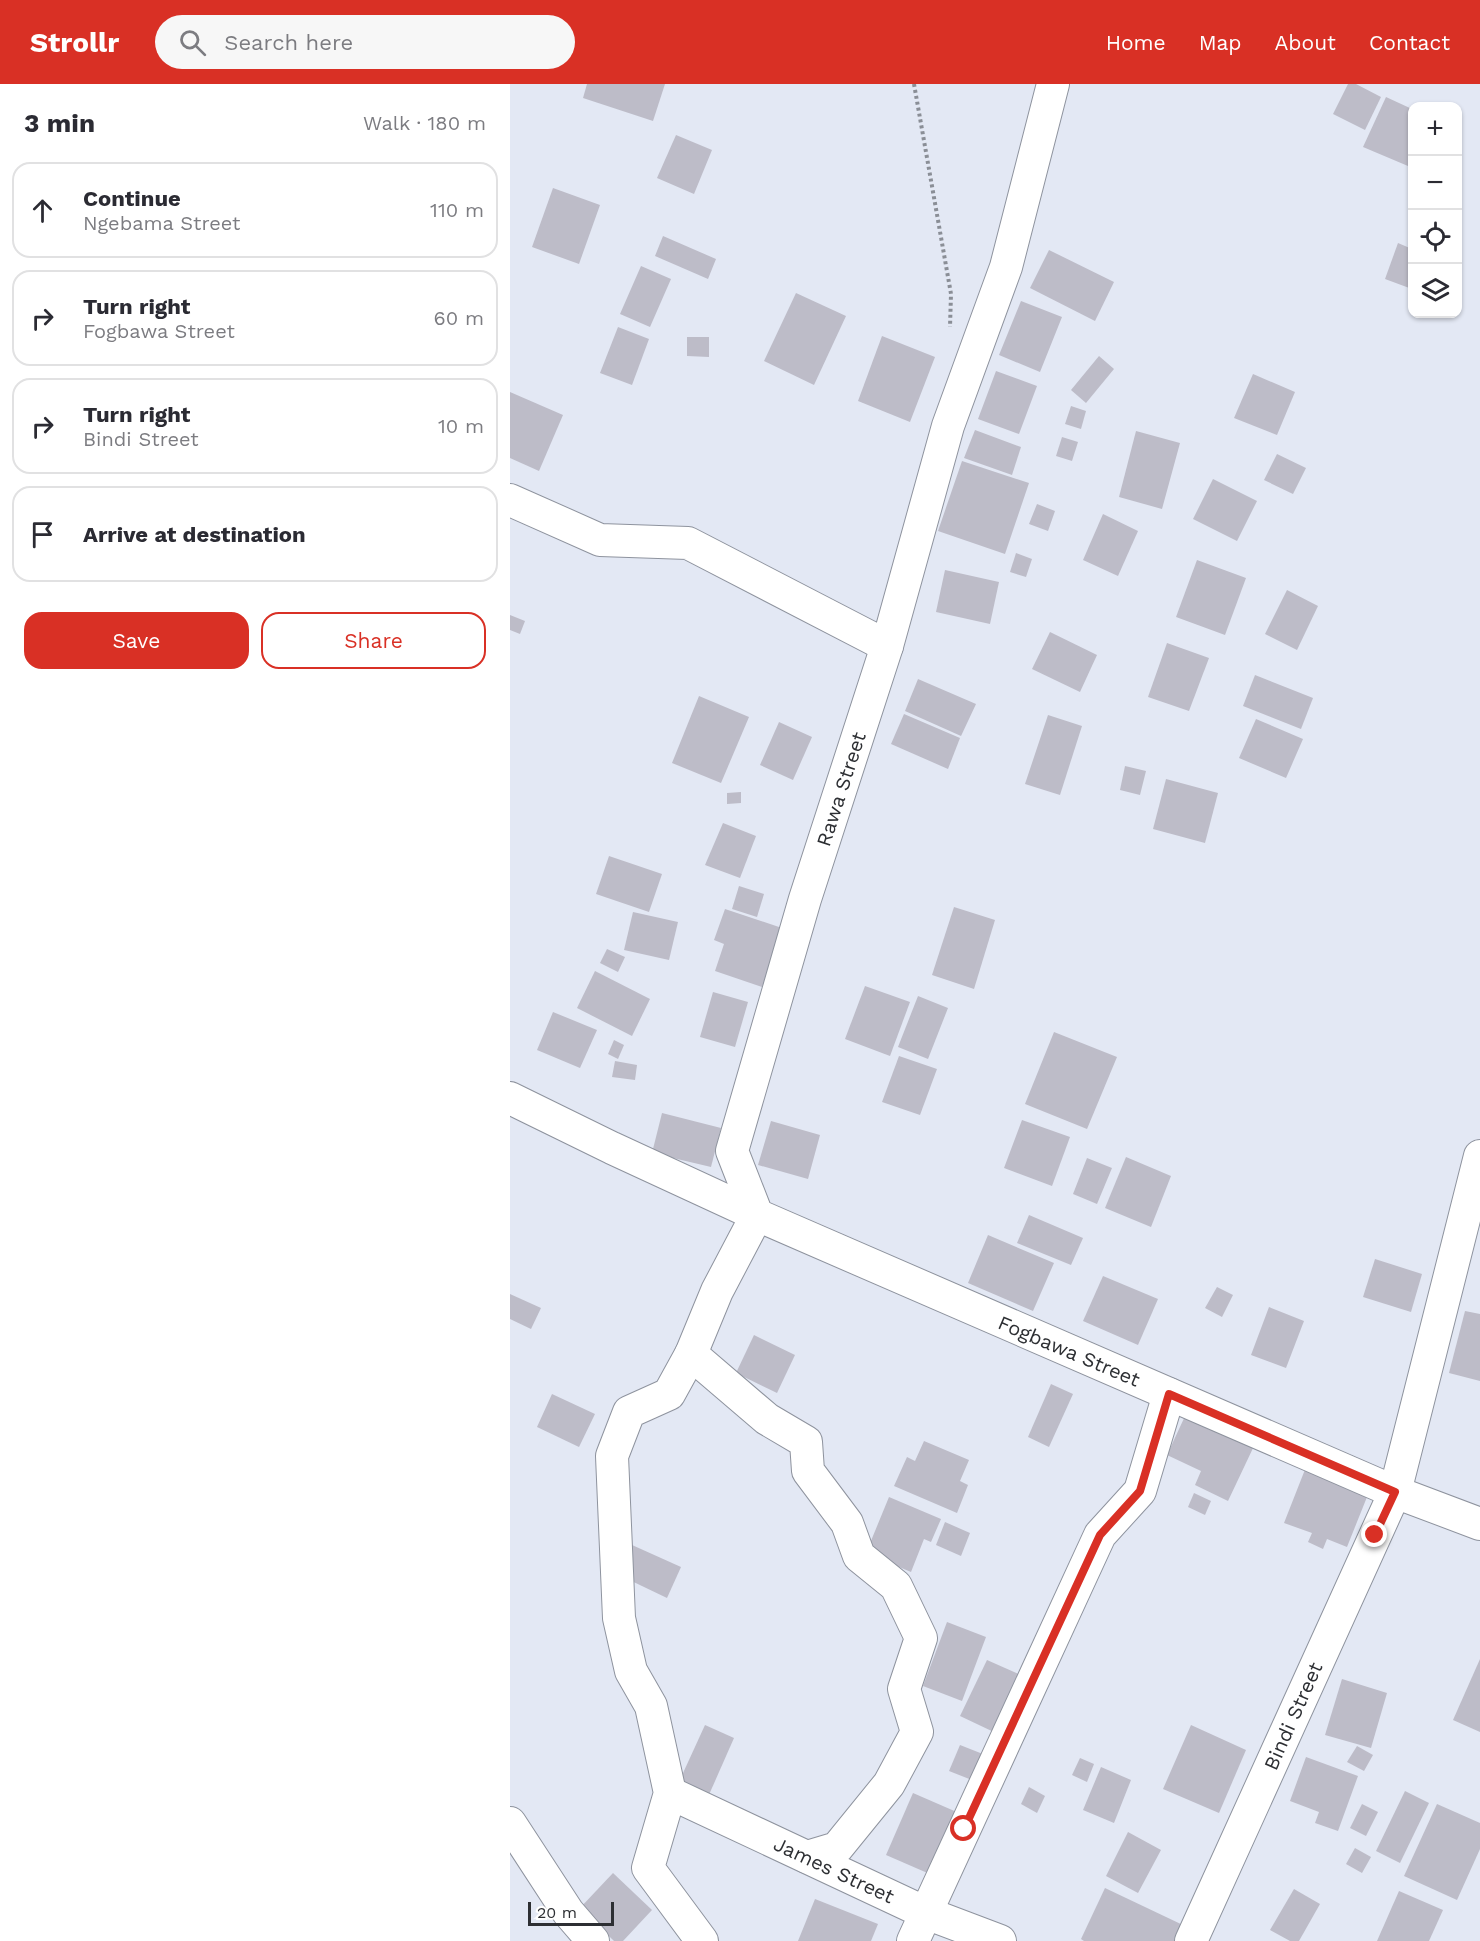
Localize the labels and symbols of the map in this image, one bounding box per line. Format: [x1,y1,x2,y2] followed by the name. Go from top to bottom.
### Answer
[811,728,871,849] street label: Rawa Street
[994,1310,1144,1392] street label: Fogbawa Street
[1361,1521,1387,1547] route end
[1259,1658,1328,1774] street label: Bindi Street
[950,1815,976,1841] route start
[770,1832,899,1909] street label: James Street
[528,1899,614,1926] scale bar

